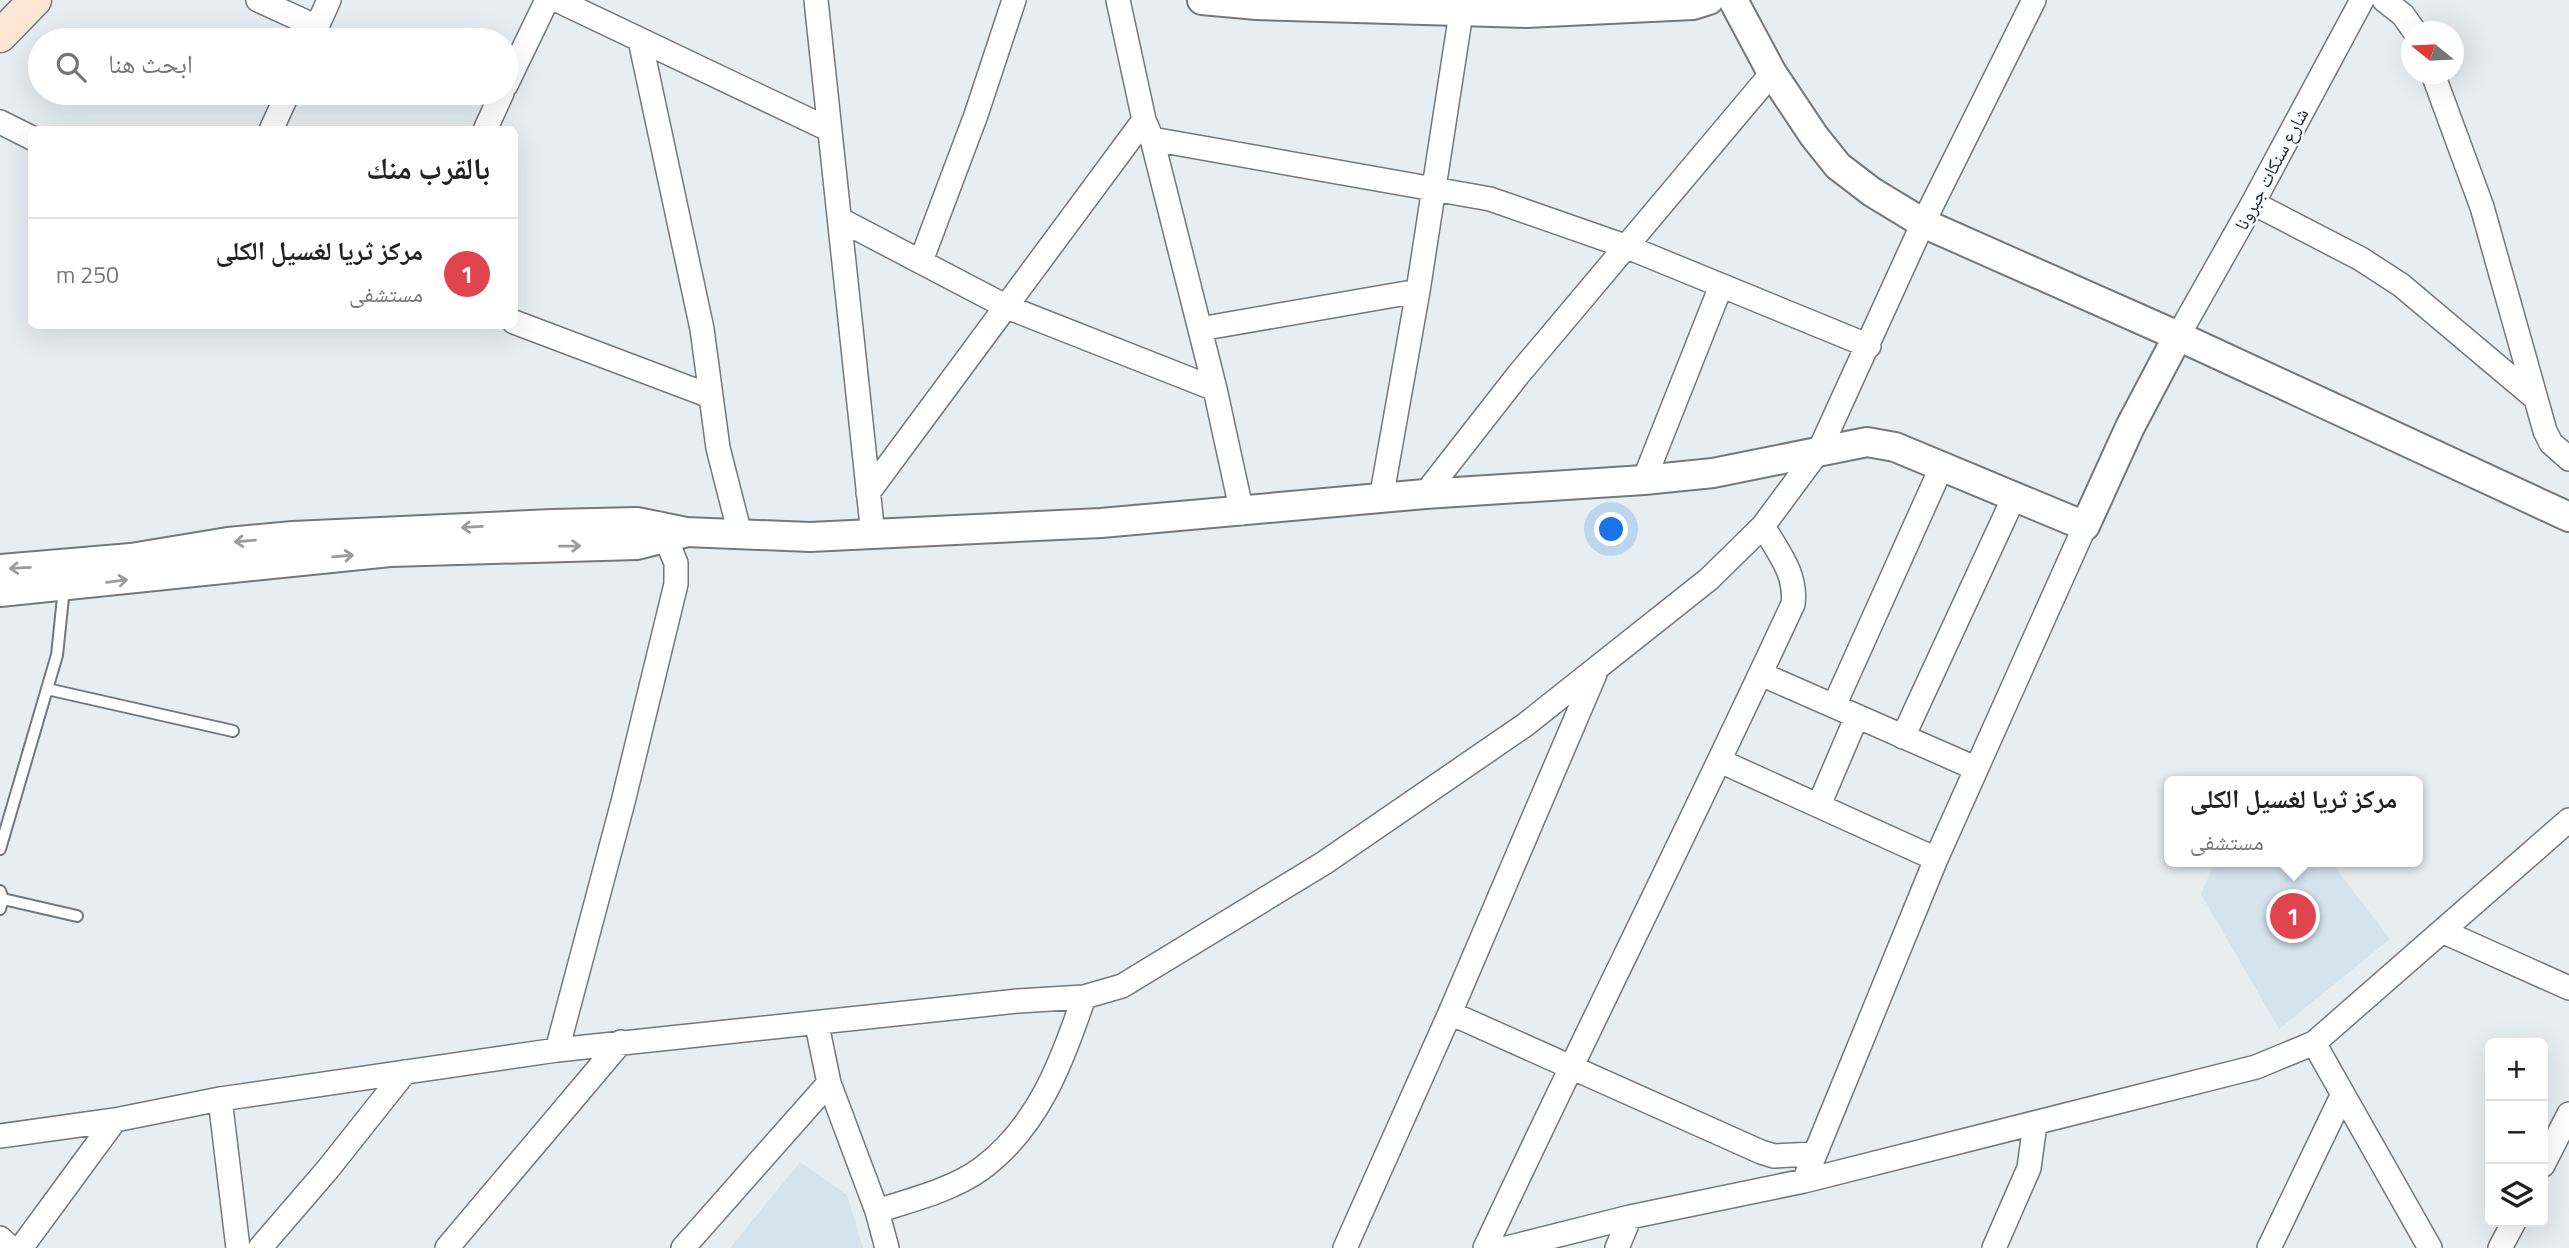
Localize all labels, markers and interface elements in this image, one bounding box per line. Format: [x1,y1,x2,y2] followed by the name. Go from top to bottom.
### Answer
[2401,21,2464,84] north arrow
[28,28,518,105] search box
[108,44,193,83] text: ابحث هنا
[52,48,90,86] icon: search
[2226,102,2315,235] street label: شارع سنكات جبرونا
[366,145,490,191] text: بالقرب منك
[216,231,423,270] text: مركز ثريا لغسيل الكلى
[56,257,119,292] text: 250 m
[461,257,473,292] text: 1
[349,276,423,311] text: مستشفى
[1594,512,1628,546] your location
[461,521,484,534] one-way arrow
[235,535,257,548] one-way arrow
[558,539,581,553] one-way arrow
[331,549,354,562] one-way arrow
[9,562,32,575] one-way arrow
[105,574,127,587] one-way arrow
[2164,776,2423,867] popup
[2190,779,2397,818] text: مركز ثريا لغسيل الكلى
[2190,824,2264,859] text: مستشفى
[2270,890,2316,942] pin: 1
[2485,1038,2548,1227] map controls
[2485,1038,2548,1101] button: +
[2485,1101,2548,1164] button: −
[2485,1164,2548,1227] button: layers

